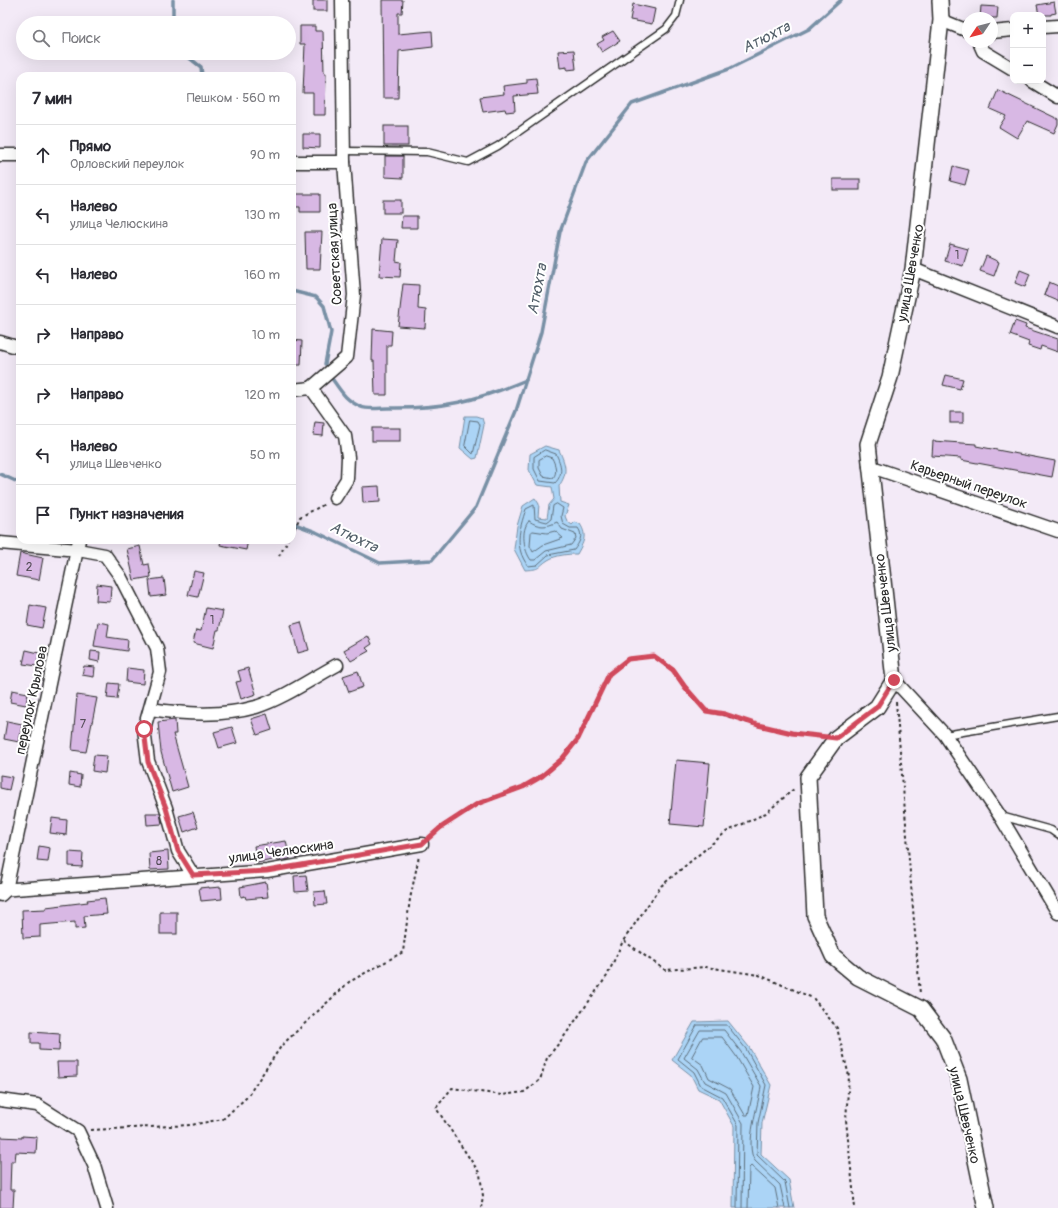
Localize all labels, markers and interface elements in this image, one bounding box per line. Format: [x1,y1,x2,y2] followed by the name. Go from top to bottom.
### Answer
[962,12,998,48] north arrow
[1010,12,1046,84] map controls
[1010,12,1046,48] button: +
[16,16,296,60] search box
[739,17,794,57] water label: Атюхта
[30,27,52,49] icon: search
[62,29,101,48] text: Поиск
[1010,48,1046,84] button: −
[32,88,72,109] text: 7 мин
[187,90,280,106] text: Пешком · 560 m
[70,137,111,156] text: Прямо
[32,144,54,166] icon: ahead
[250,147,280,163] text: 90 m
[70,156,184,172] text: Орловский переулок
[70,197,117,216] text: Налево
[323,202,346,305] street label: Советская улица
[32,204,54,226] icon: left
[244,207,280,223] text: 130 m
[70,216,168,232] text: улица Челюскина
[893,222,928,324] street label: улица Шевченко
[955,248,959,263] house number: 1
[523,261,552,316] water label: Атюхта
[32,264,54,286] icon: left
[70,265,117,284] text: Налево
[244,267,280,283] text: 160 m
[32,324,54,346] icon: right
[70,325,124,344] text: Направо
[252,327,280,343] text: 10 m
[32,384,54,406] icon: right
[70,385,124,404] text: Направо
[244,387,280,403] text: 120 m
[70,437,117,456] text: Налево
[32,444,54,466] icon: left
[250,447,280,463] text: 50 m
[70,456,162,472] text: улица Шевченко
[908,456,1030,512] street label: Карьерный переулок
[32,504,54,526] icon: arrive
[70,505,184,524] text: Пункт назначения
[327,518,382,558] water label: Атюхта
[871,552,900,654] street label: улица Шевченко
[26,560,33,575] house number: 2
[210,613,214,628] house number: 1
[12,644,51,756] street label: переулок Крылова
[885,671,903,689] route end
[80,717,87,732] house number: 7
[135,720,153,738] route start
[227,836,335,867] street label: улица Челюскина
[156,854,162,869] house number: 8
[945,1064,984,1166] street label: улица Шевченко

